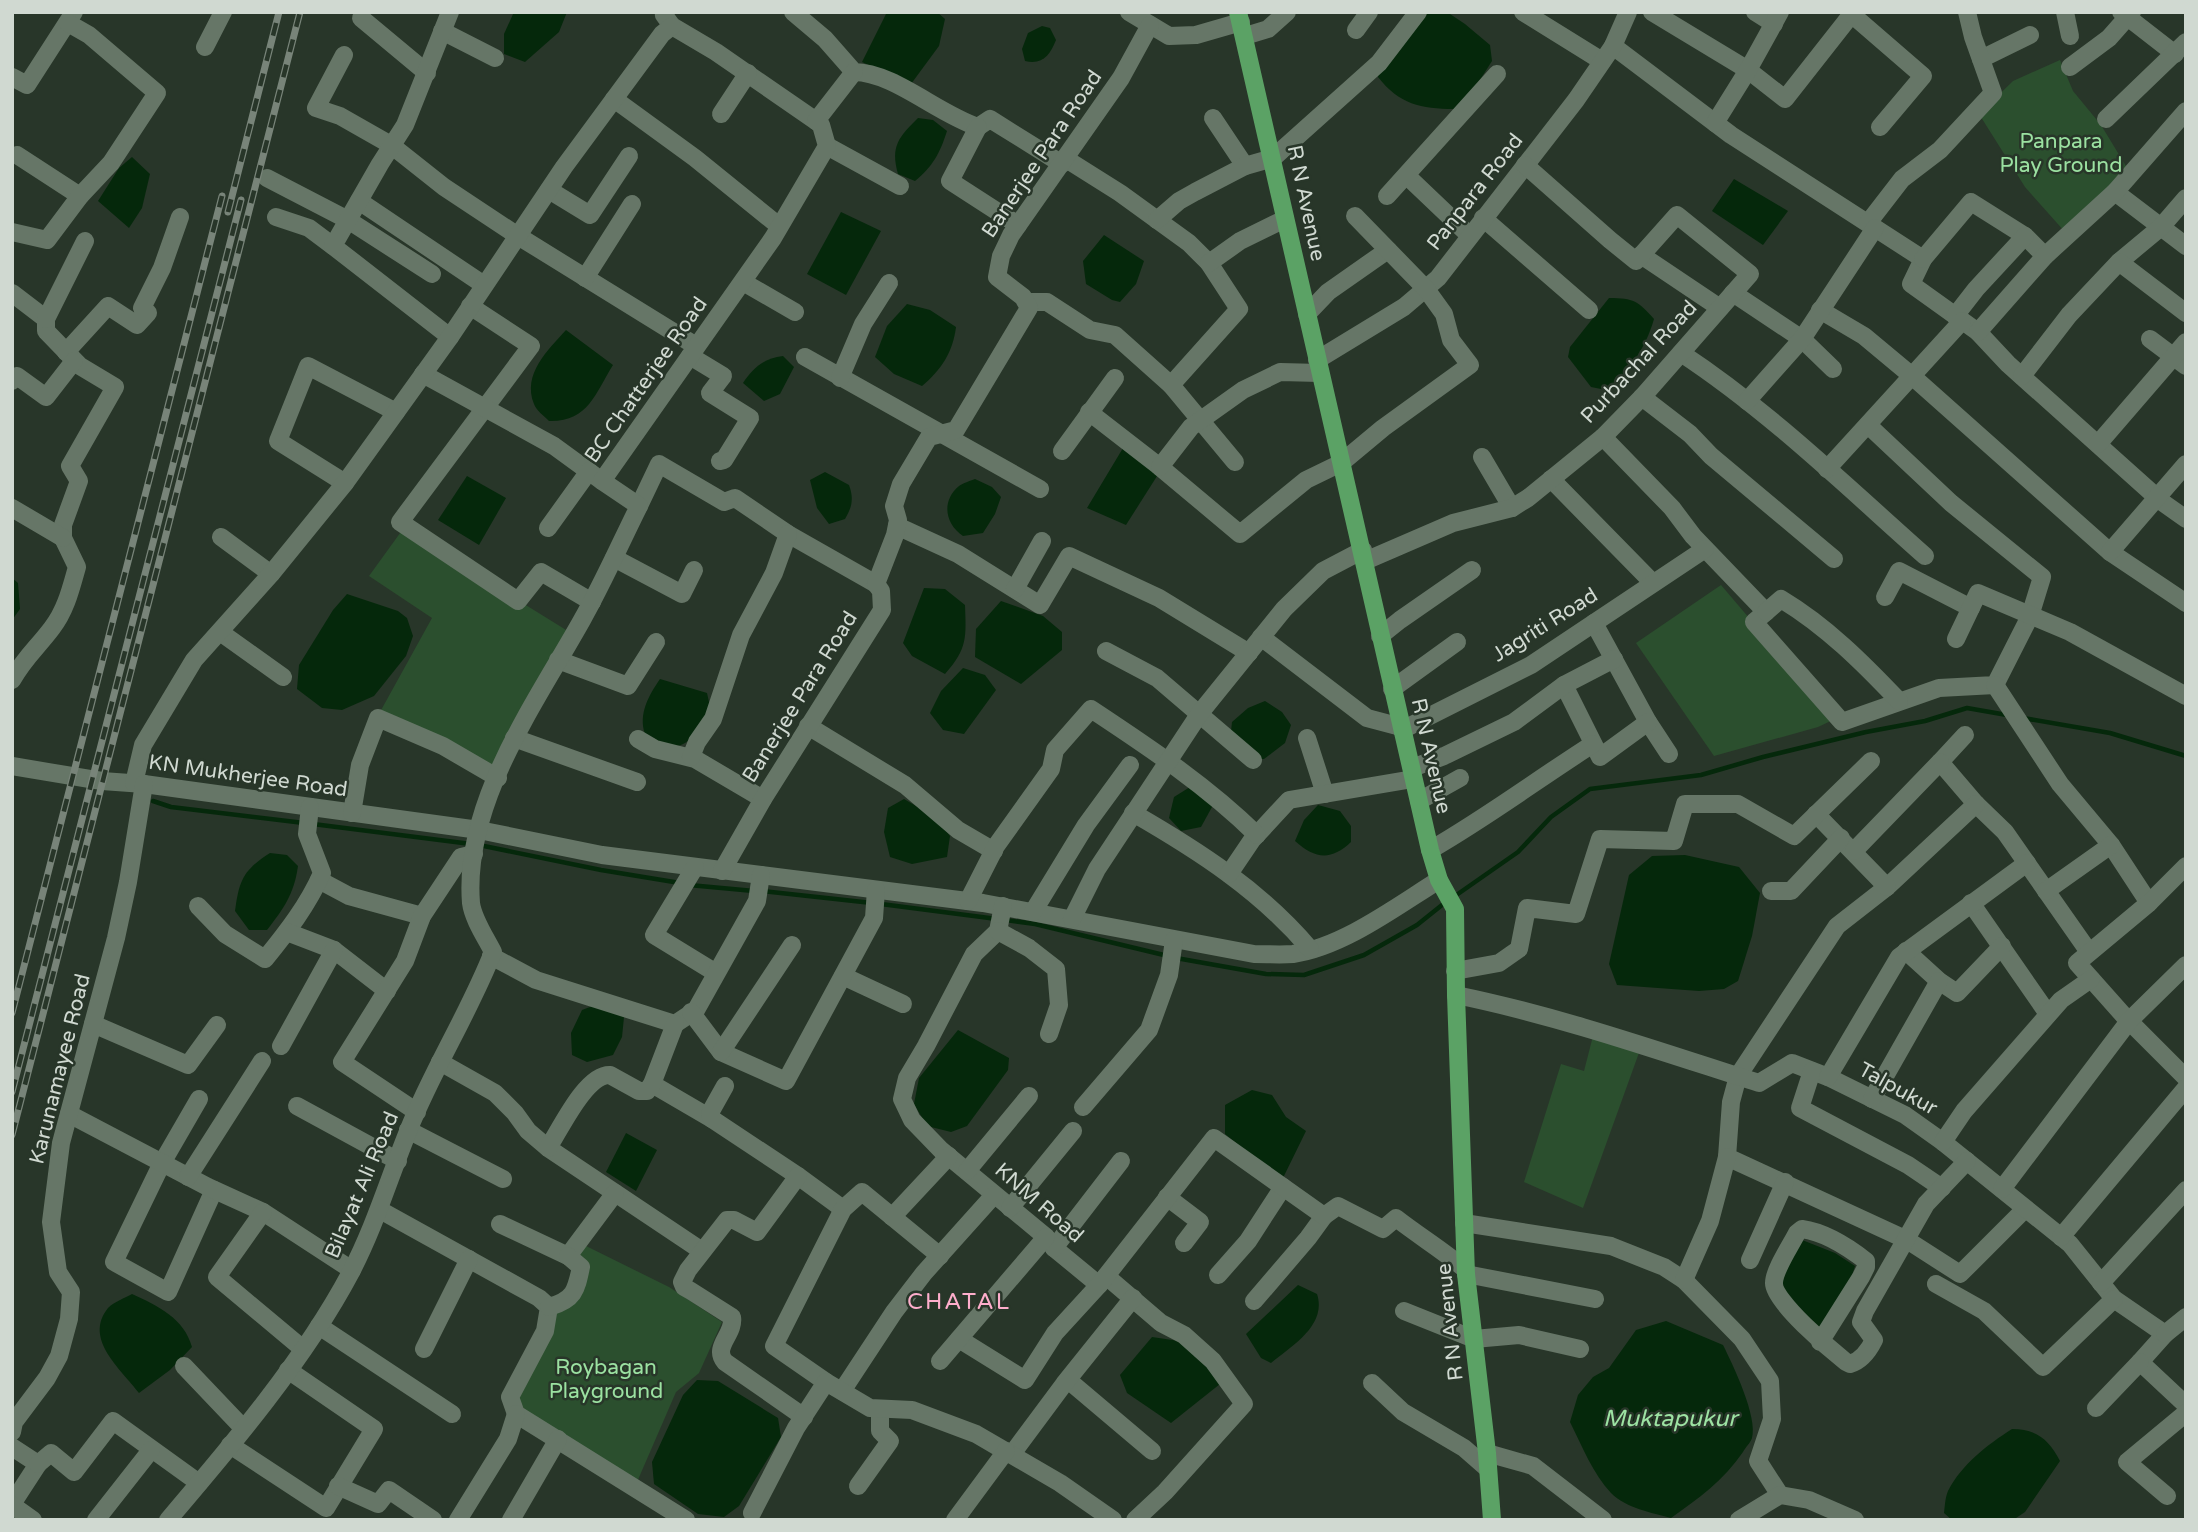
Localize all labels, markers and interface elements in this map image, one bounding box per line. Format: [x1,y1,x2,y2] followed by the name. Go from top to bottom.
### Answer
[977,65,1107,243] street label: Banerjee Para Road
[1422,129,1528,255] street label: Panpara Road
[2000,129,2122,178] park label: Panpara Play Ground
[1282,143,1331,263] street label: R N Avenue
[579,292,713,468] street label: BC Chatterjee Road
[1576,295,1702,429] street label: Purbachal Road
[1488,583,1602,667] street label: Jagriti Road
[737,607,863,787] street label: Banerjee Para Road
[1406,696,1456,816] street label: R N Avenue
[147,750,349,802] street label: KN Mukherjee Road
[24,971,96,1167] street label: Karunamayee Road
[1854,1057,1942,1121] street label: Talpukur
[320,1108,404,1262] street label: Bilayat Ali Road
[989,1158,1089,1248] street label: KNM Road
[1431,1262,1469,1382] street label: R N Avenue
[907,1288,1011,1316] district label: CHATAL
[549,1355,663,1404] park label: Roybagan Playground
[1603,1405,1740,1433] water label: Muktapukur

